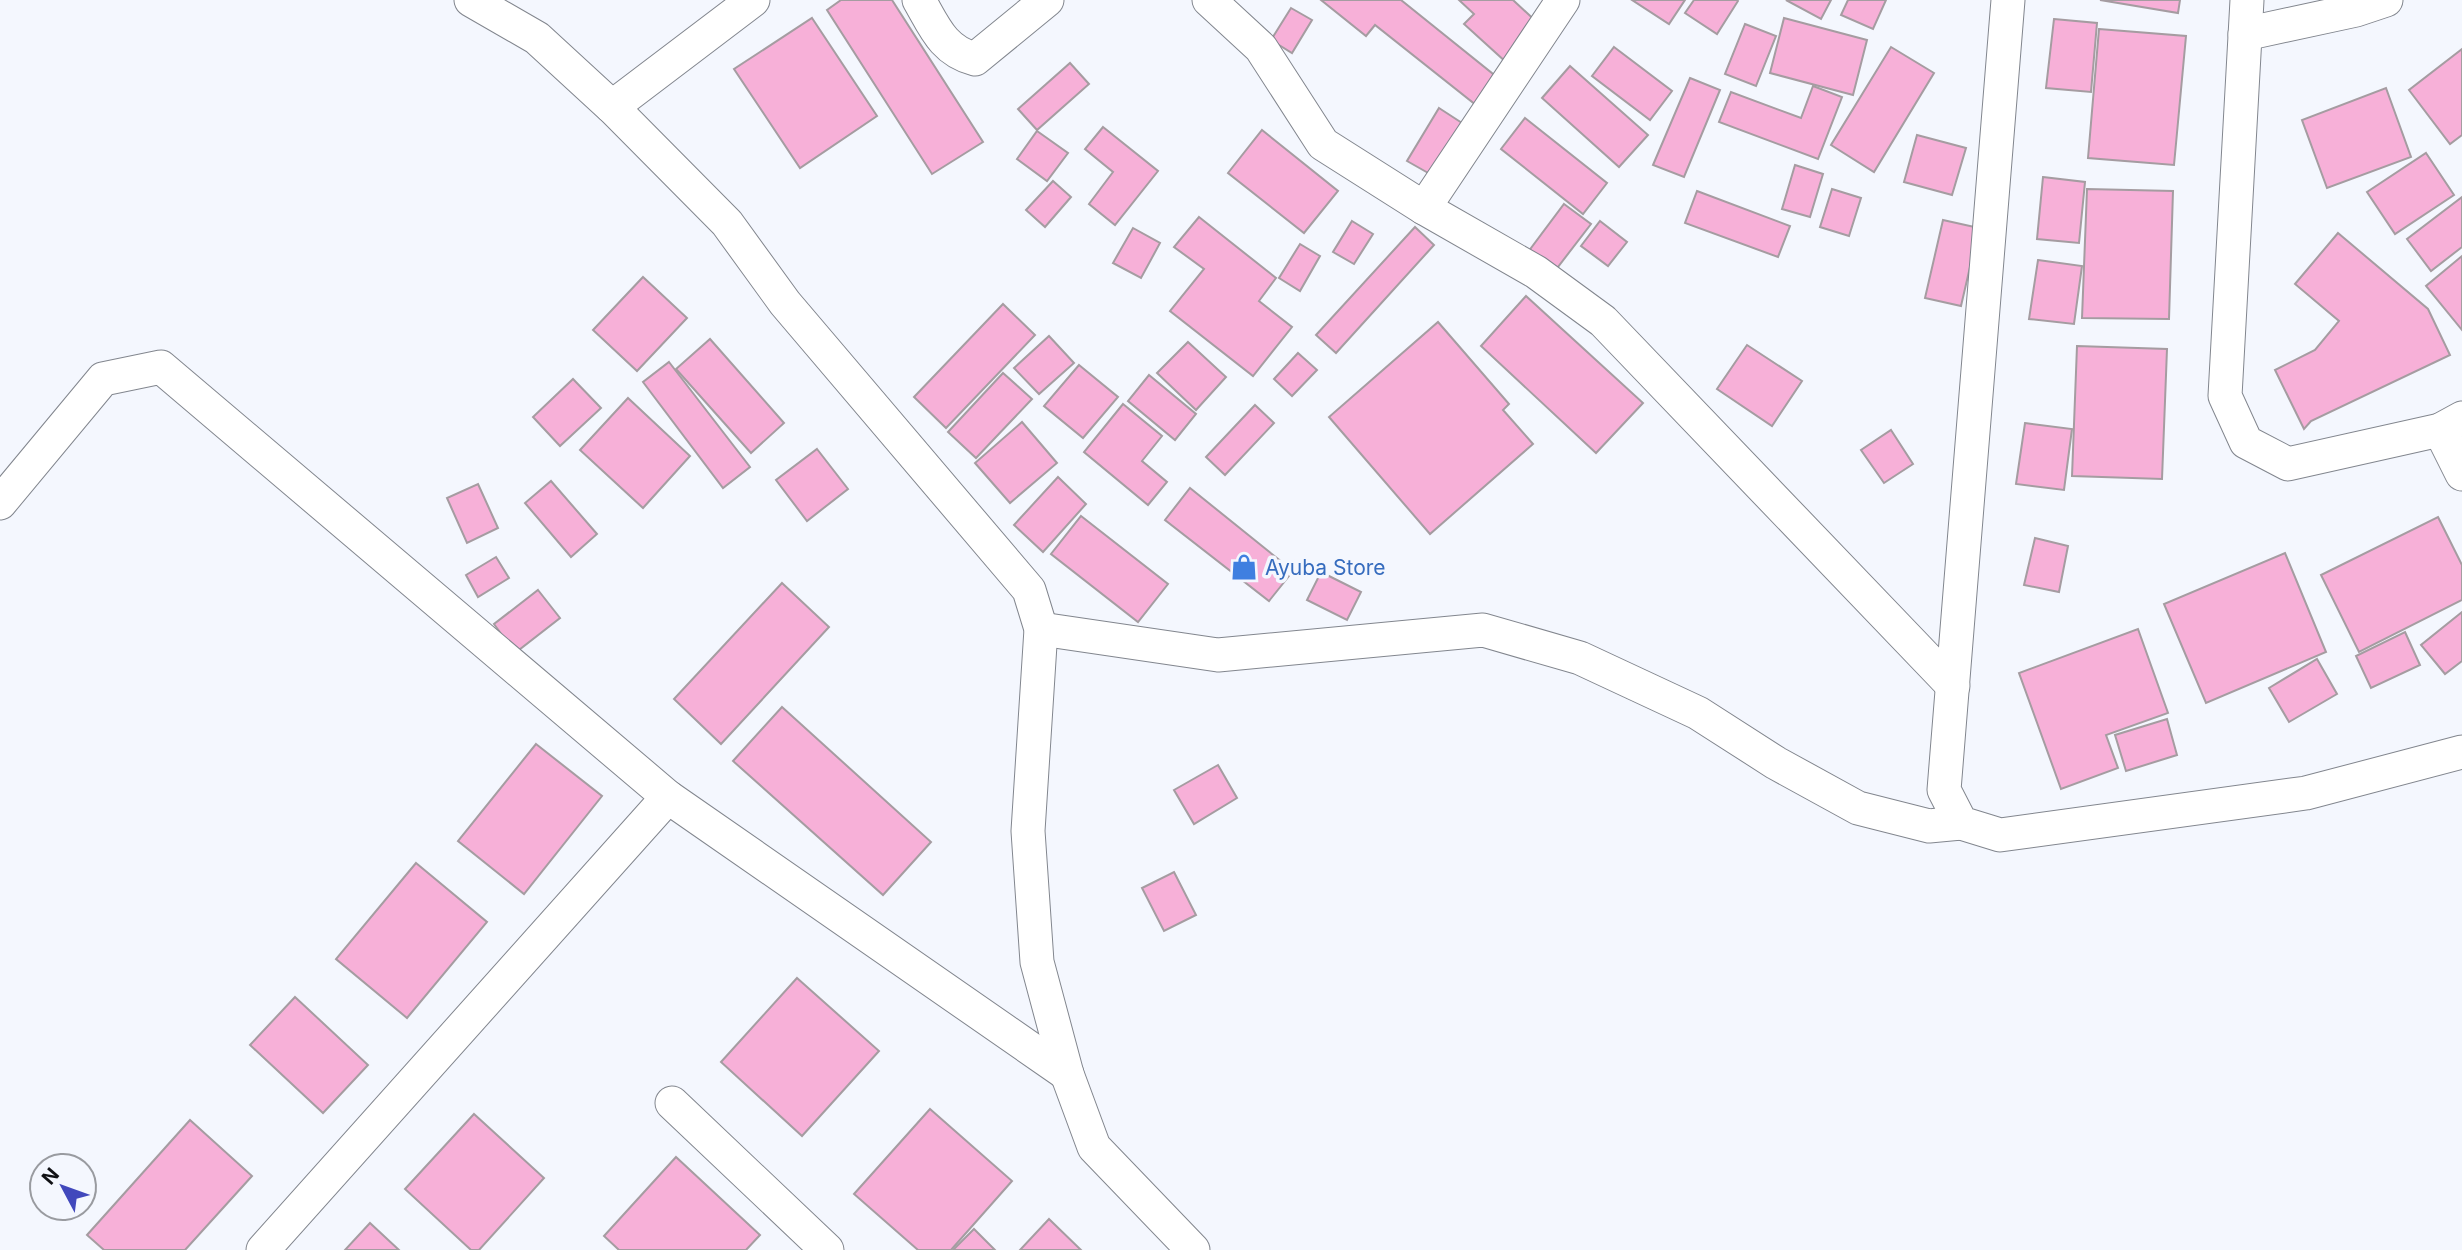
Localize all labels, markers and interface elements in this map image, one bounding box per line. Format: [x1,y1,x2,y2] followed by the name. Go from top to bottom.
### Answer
[1229,552,1259,582] shop icon: Ayuba Store
[1265,555,1386,580] place label: Ayuba Store
[28,1152,98,1222] north arrow
[37,1163,64,1189] text: N

